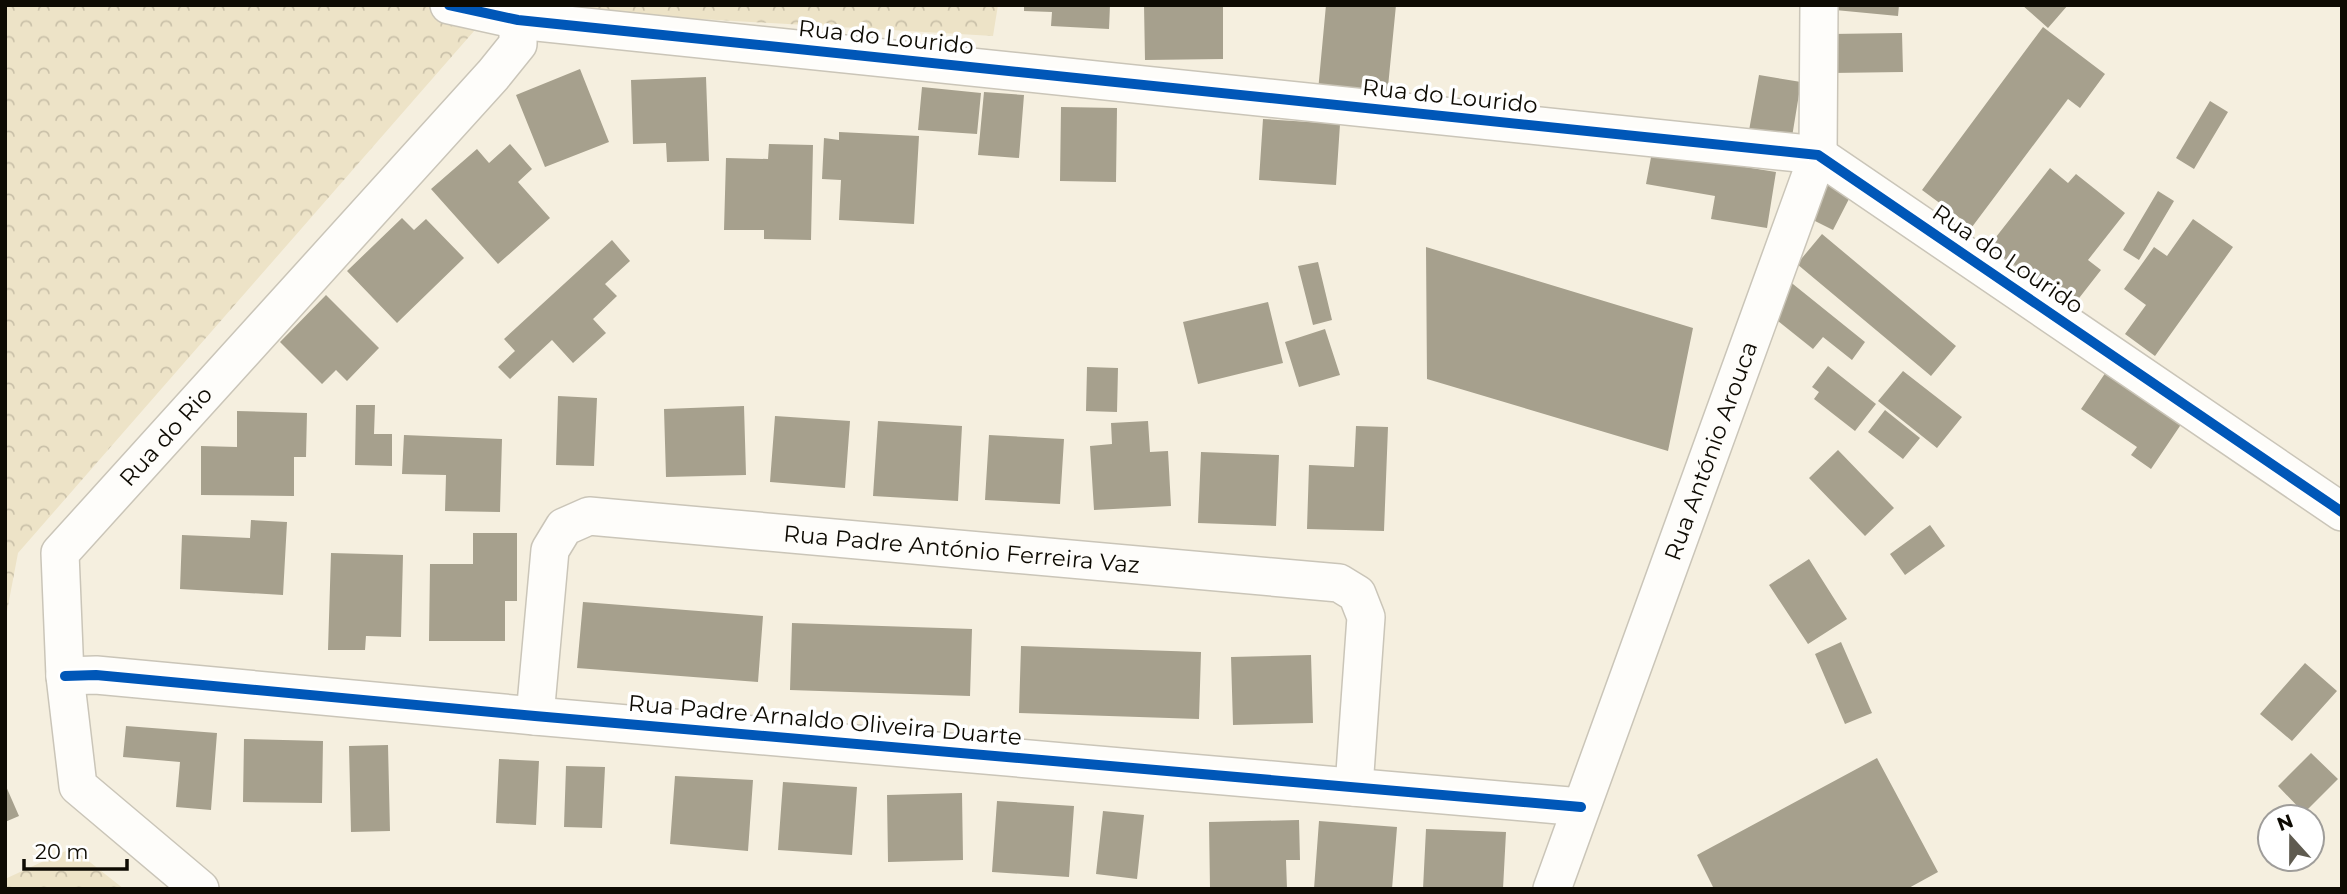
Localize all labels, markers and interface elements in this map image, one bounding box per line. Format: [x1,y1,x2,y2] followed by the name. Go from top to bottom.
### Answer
[797,14,975,60] street label: Rua do Lourido
[1361,73,1539,119] street label: Rua do Lourido
[1927,198,2089,320] street label: Rua do Lourido
[1658,337,1763,564] street label: Rua António Arouca
[113,381,218,492] street label: Rua do Rio
[782,519,1141,579] street label: Rua Padre António Ferreira Vaz
[627,689,1023,751] street label: Rua Padre Arnaldo Oliveira Duarte
[2256,803,2326,873] north arrow
[2274,809,2296,836] text: N
[24,828,128,872] scale bar
[35,839,89,864] text: 20 m

